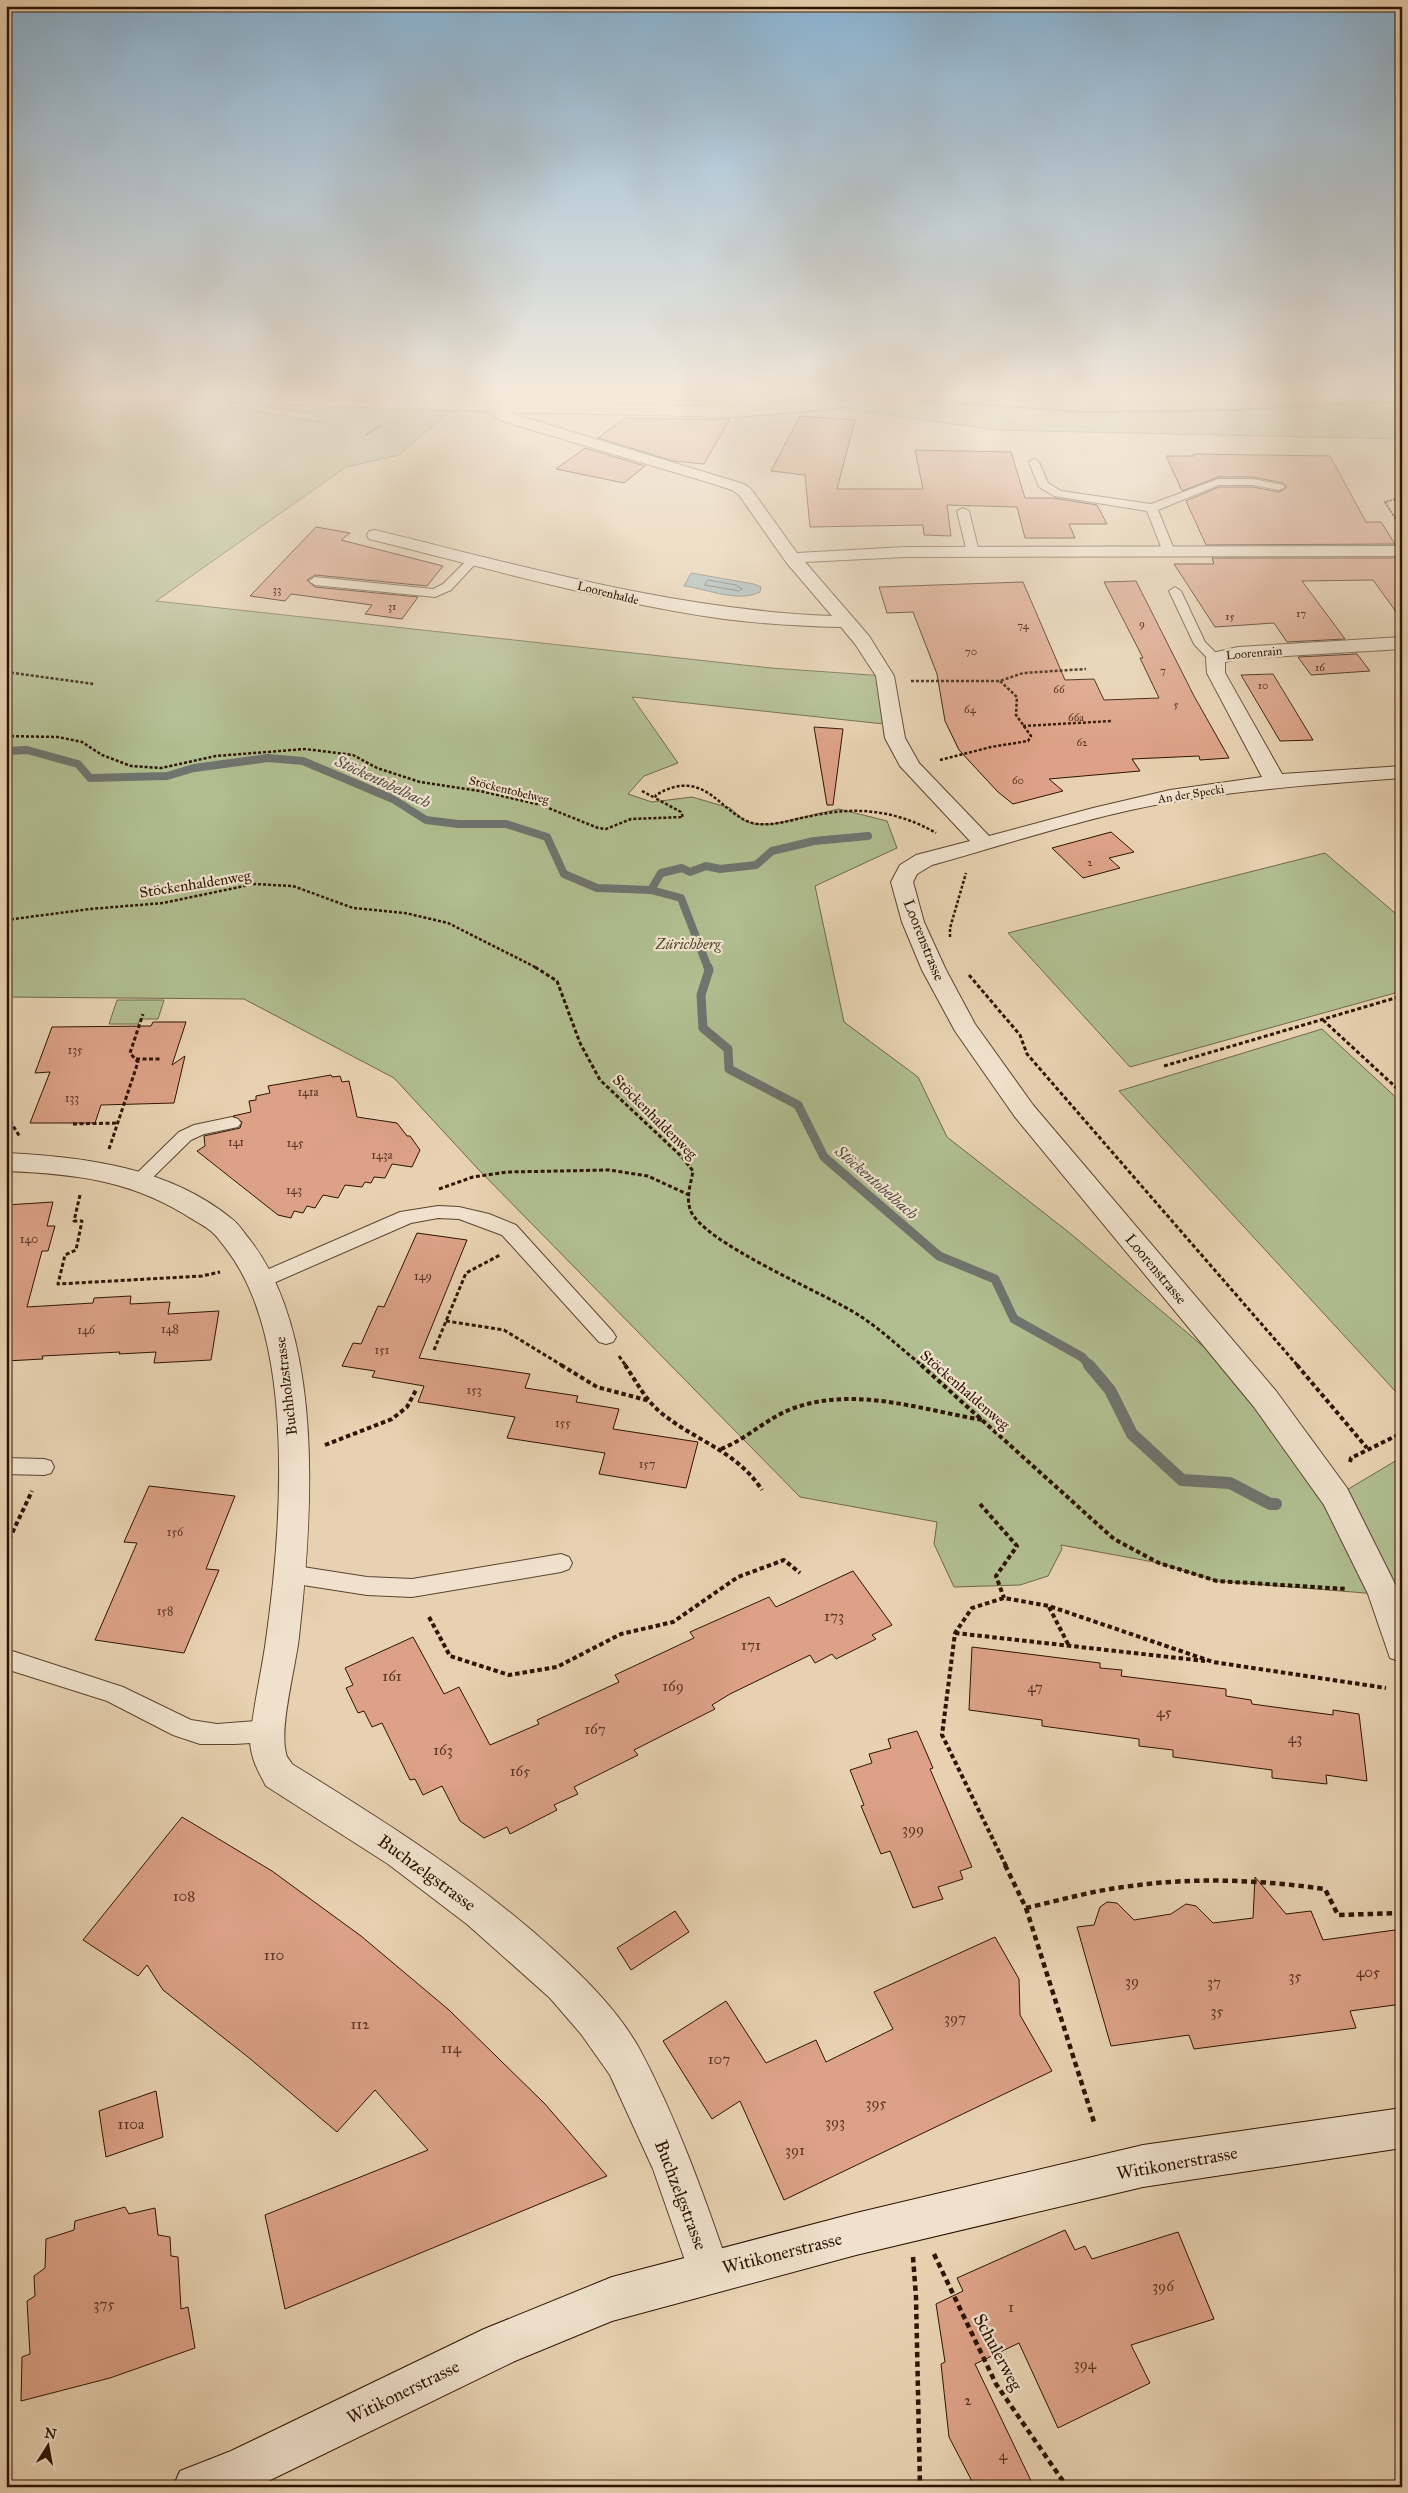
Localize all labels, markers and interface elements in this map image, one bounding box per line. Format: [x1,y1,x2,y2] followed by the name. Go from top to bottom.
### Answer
[576,579,640,607] street label: Loorenhalde
[273,583,281,596] house number: 33
[388,600,396,613] house number: 31
[1296,607,1306,620] house number: 17
[1225,610,1235,623] house number: 15
[1139,617,1145,630] house number: 9
[1017,619,1030,632] house number: 74
[1225,644,1283,662] street label: Loorenrain
[965,645,977,658] house number: 70
[1315,661,1325,674] house number: 16
[1160,664,1166,677] house number: 7
[1258,679,1268,692] house number: 10
[1053,683,1065,696] house number: 66
[1173,698,1179,711] house number: 5
[964,703,977,716] house number: 64
[1068,711,1084,724] house number: 66a
[1076,736,1088,749] house number: 62
[331,751,434,812] water label: Stöckentobelbach
[467,773,551,808] street label: Stöckentobelweg
[1012,774,1024,787] house number: 60
[1156,782,1226,806] street label: An der Specki
[1087,856,1093,869] house number: 2
[138,866,253,902] street label: Stöckenhaldenweg
[900,897,948,983] street label: Loorenstrasse
[654,935,722,953] park label: Zürichberg
[67,1043,83,1057] house number: 135
[609,1071,702,1164] street label: Stöckenhaldenweg
[297,1085,320,1099] house number: 141a
[65,1091,79,1105] house number: 133
[228,1135,244,1149] house number: 141
[286,1136,304,1150] house number: 145
[831,1141,922,1224] water label: Stöckentobelbach
[371,1148,394,1162] house number: 143a
[286,1183,302,1197] house number: 143
[1121,1230,1191,1308] street label: Loorenstrasse
[20,1232,38,1246] house number: 140
[414,1269,432,1283] house number: 149
[161,1322,179,1336] house number: 148
[77,1323,96,1337] house number: 146
[271,1336,301,1436] street label: Buchholzstrasse
[375,1343,390,1357] house number: 151
[917,1346,1014,1434] street label: Stöckenhaldenweg
[466,1383,482,1397] house number: 153
[555,1416,571,1430] house number: 155
[639,1457,655,1471] house number: 157
[167,1525,184,1539] house number: 156
[157,1604,173,1618] house number: 158
[824,1607,844,1625] house number: 173
[741,1636,761,1654] house number: 171
[382,1667,402,1685] house number: 161
[662,1677,684,1695] house number: 169
[1027,1678,1043,1696] house number: 47
[1156,1703,1172,1721] house number: 45
[584,1720,606,1738] house number: 167
[1288,1729,1302,1747] house number: 43
[433,1741,453,1759] house number: 163
[510,1762,530,1780] house number: 165
[902,1820,924,1838] house number: 399
[373,1830,480,1917] street label: Buchzelgstrasse
[173,1887,195,1905] house number: 108
[264,1946,284,1964] house number: 110
[1356,1963,1380,1981] house number: 405
[1289,1967,1302,1985] house number: 35
[1125,1972,1139,1990] house number: 39
[1207,1973,1221,1991] house number: 37
[1211,2002,1224,2020] house number: 35
[944,2009,966,2027] house number: 397
[350,2015,370,2033] house number: 112
[441,2039,462,2057] house number: 114
[708,2050,730,2068] house number: 107
[865,2094,887,2112] house number: 395
[825,2113,845,2131] house number: 393
[118,2115,145,2133] house number: 110a
[649,2137,712,2253] street label: Buchzelgstrasse
[785,2141,805,2159] house number: 391
[1115,2142,1239,2184] street label: Witikonerstrasse
[720,2228,844,2278] street label: Witikonerstrasse
[1152,2277,1175,2295] house number: 396
[94,2295,115,2313] house number: 375
[1008,2298,1014,2316] house number: 1
[968,2310,1028,2395] street label: Schulerweg
[343,2355,463,2429] street label: Witikonerstrasse
[1074,2355,1097,2373] house number: 394
[964,2391,972,2409] house number: 2
[22,2420,72,2470] north arrow
[43,2424,58,2443] text: N
[999,2446,1008,2464] house number: 4

